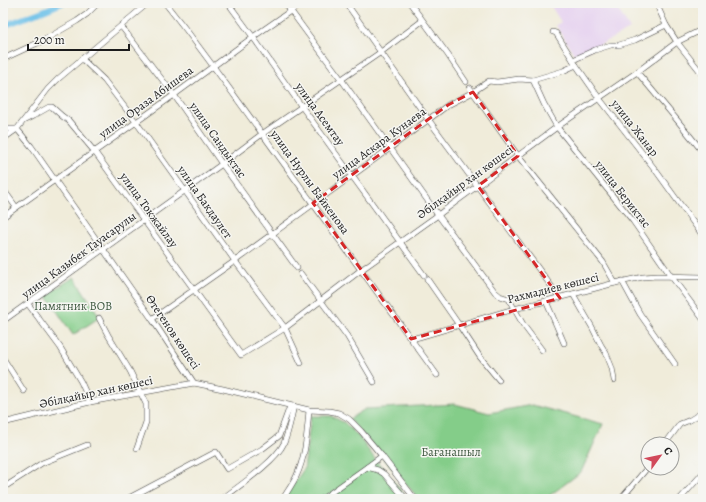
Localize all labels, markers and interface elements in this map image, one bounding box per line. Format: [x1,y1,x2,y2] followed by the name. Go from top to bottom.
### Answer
[28,26,129,52] scale bar
[34,32,65,48] text: 200 m
[95,62,197,142] street label: улица Ораза Абишева
[291,78,349,149] street label: улица Асемтау
[607,95,662,160] street label: улица Жанар
[185,98,250,181] street label: улица Сандыктас
[328,103,430,183] street label: улица Аскара Кунаева
[266,126,354,238] street label: улица Нурлы Байкенова
[414,142,516,222] street label: Әбілқайыр хан көшесі
[591,156,654,231] street label: улица Бериктас
[173,162,236,242] street label: улица Бакдаулет
[116,168,182,251] street label: улица Токжайлау
[18,208,139,303] street label: улица Казыбек Тауасарулы
[506,269,600,307] street label: Рахмадиев көшесі
[142,292,204,372] street label: Өтегенов көшесі
[34,298,112,314] park label: Памятник ВОВ
[38,372,154,412] street label: Әбілқайыр хан көшесі
[640,436,680,476] north arrow
[421,444,481,460] park label: Бағанашыл
[660,444,676,458] text: С

